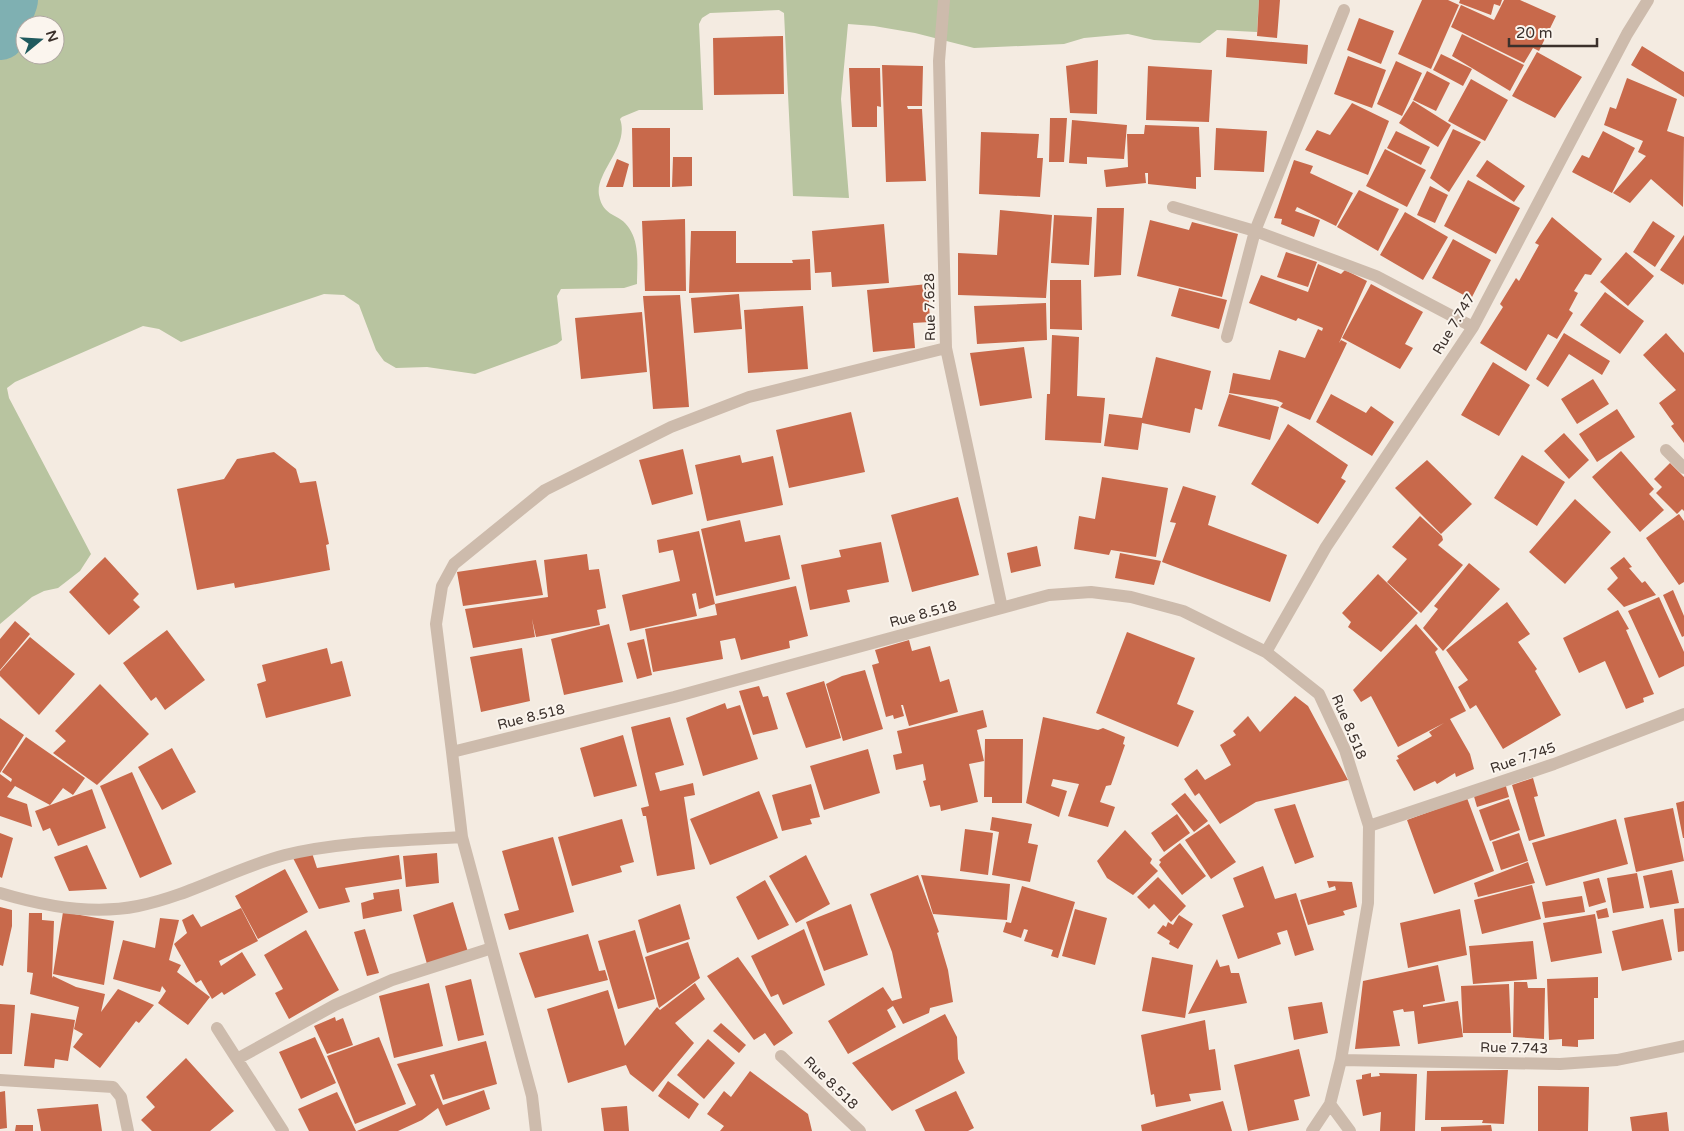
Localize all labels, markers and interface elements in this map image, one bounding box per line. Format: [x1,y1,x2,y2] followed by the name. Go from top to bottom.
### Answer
[15,15,65,65] north arrow
[1509,15,1596,47] scale bar
[1516,24,1553,42] text: 20 m
[42,28,62,44] text: N
[921,273,939,341] street label: Rue 7.628
[1429,290,1479,358] street label: Rue 7.747
[888,597,959,631] street label: Rue 8.518
[1328,692,1370,762] street label: Rue 8.518
[496,700,567,734] street label: Rue 8.518
[1488,739,1558,777] street label: Rue 7.745
[1480,1039,1548,1057] street label: Rue 7.743
[800,1053,862,1113] street label: Rue 8.518

